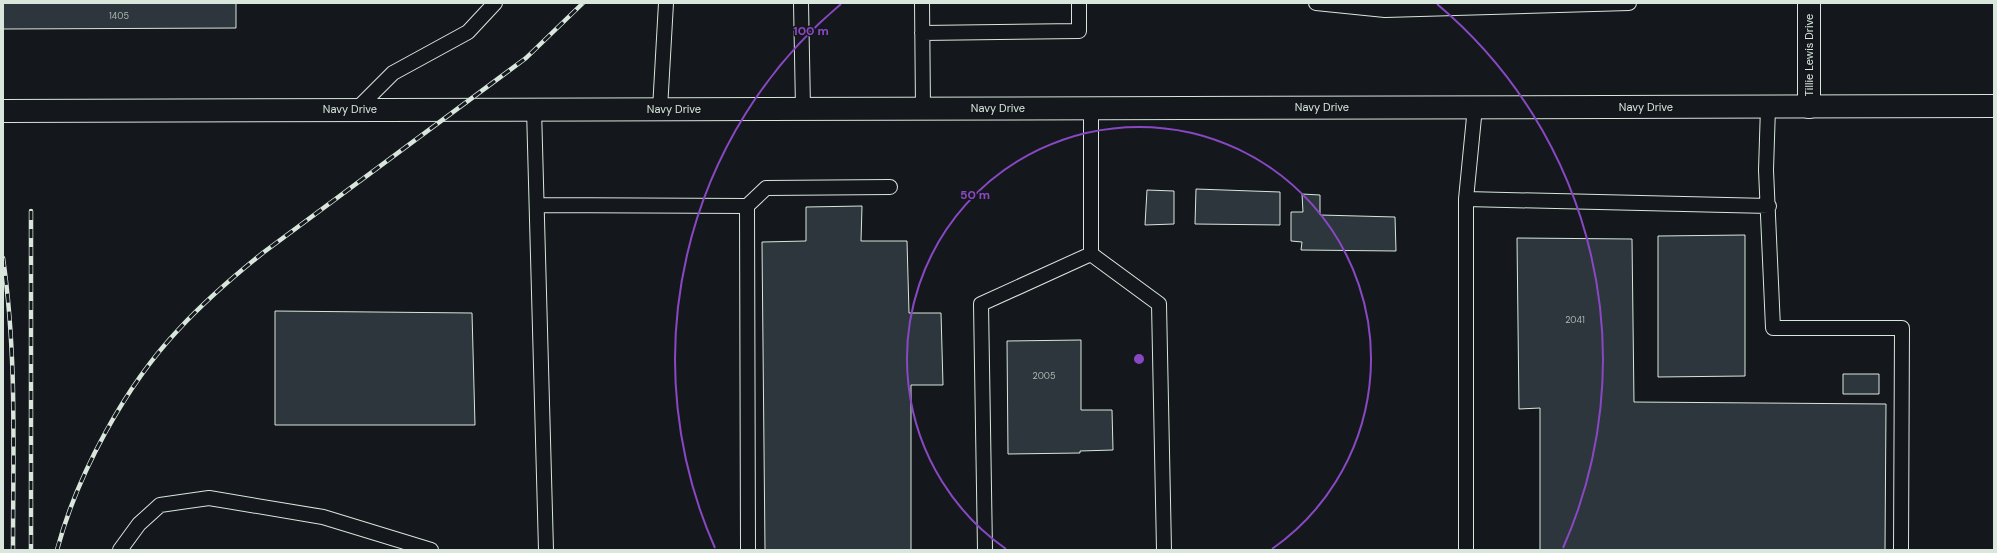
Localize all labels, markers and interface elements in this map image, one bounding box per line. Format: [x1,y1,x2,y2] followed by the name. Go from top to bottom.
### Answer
[109,10,129,22] house number: 1405
[1802,14,1816,96] street label: Tillie Lewis Drive
[793,23,829,39] text: 100 m
[1295,100,1349,114] street label: Navy Drive
[1619,100,1673,114] street label: Navy Drive
[971,101,1025,115] street label: Navy Drive
[323,102,377,116] street label: Navy Drive
[647,102,701,116] street label: Navy Drive
[960,187,990,203] text: 50 m
[1565,314,1585,326] house number: 2041
[1132,352,1146,366] centre of rings
[1033,370,1055,382] house number: 2005

